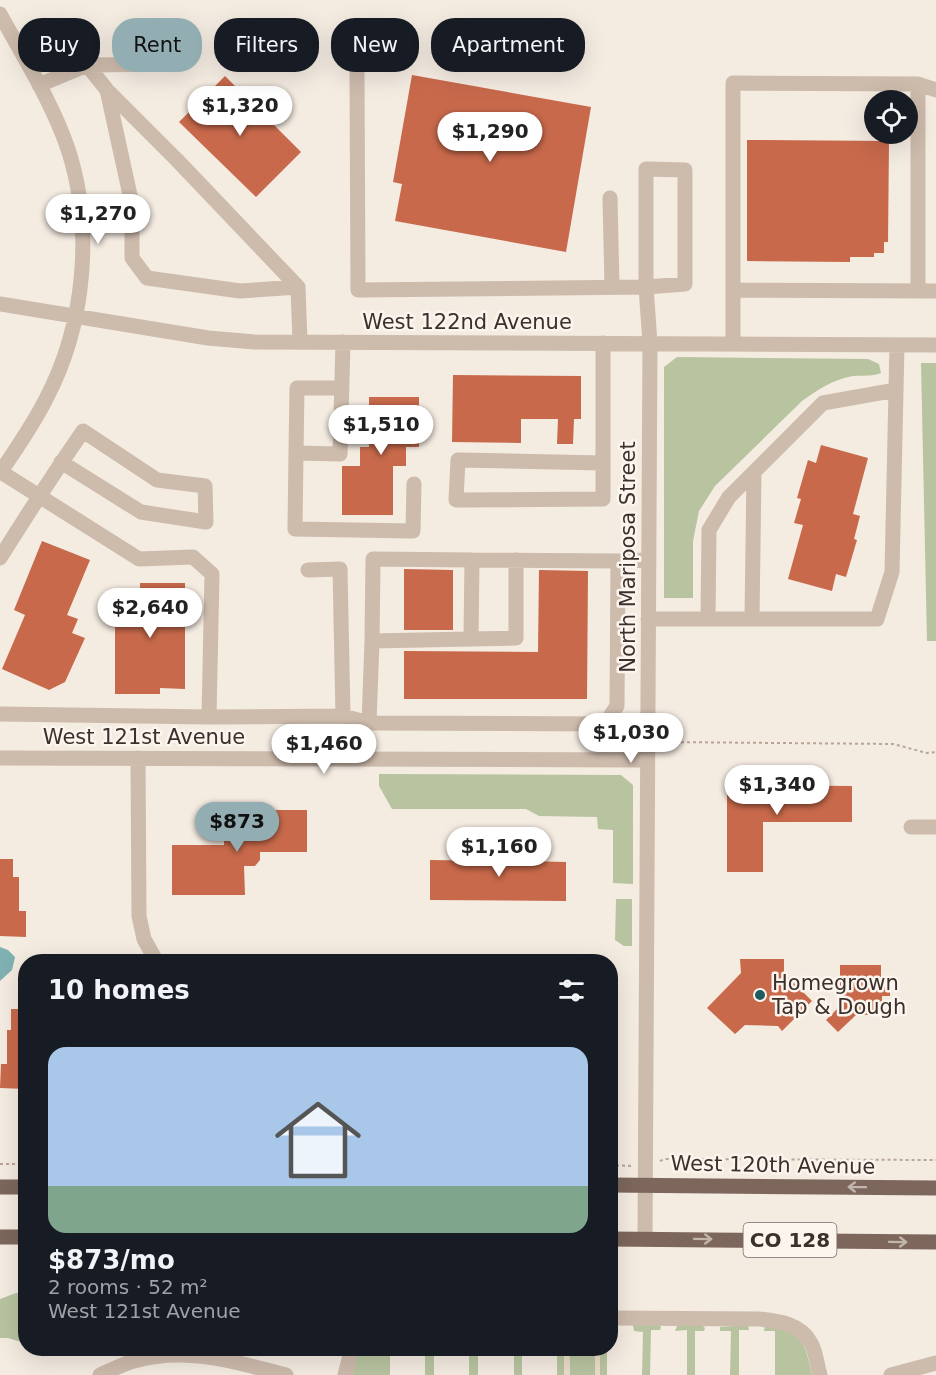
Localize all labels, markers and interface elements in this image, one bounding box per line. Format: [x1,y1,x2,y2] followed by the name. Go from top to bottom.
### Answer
[18,18,100,72] chip: Buy
[112,18,202,72] chip: Rent
[214,18,319,72] chip: Filters
[331,18,419,72] chip: New
[431,18,585,72] chip: Apartment
[191,86,289,137] pin: $1,320
[864,90,918,144] map controls
[864,90,918,144] button: locate
[201,93,279,117] text: $1,320
[441,112,539,163] pin: $1,290
[451,119,529,143] text: $1,290
[49,194,147,245] pin: $1,270
[59,201,137,225] text: $1,270
[362,310,572,334] street label: West 122nd Avenue
[332,405,430,456] pin: $1,510
[342,412,420,436] text: $1,510
[616,441,640,673] street label: North Mariposa Street
[101,588,199,639] pin: $2,640
[111,595,189,619] text: $2,640
[582,713,680,764] pin: $1,030
[592,720,670,744] text: $1,030
[275,724,373,775] pin: $1,460
[43,725,245,749] street label: West 121st Avenue
[285,731,363,755] text: $1,460
[728,765,826,816] pin: $1,340
[738,772,816,796] text: $1,340
[201,802,273,853] pin: $873
[209,809,265,833] text: $873
[450,827,548,878] pin: $1,160
[460,834,538,858] text: $1,160
[771,971,906,1019] place label: Homegrown Tap & Dough
[555,974,588,1007] icon: filters
[48,975,190,1005] text: 10 homes
[753,988,767,1002] marker: Homegrown Tap & Dough
[264,1086,372,1194] icon: home
[670,1151,876,1179] street label: West 120th Avenue
[847,1182,867,1193] one-way arrow
[744,1223,836,1257] road number: CO 128
[693,1233,713,1245] one-way arrow
[888,1236,908,1247] one-way arrow
[48,1245,175,1275] text: $873/mo
[48,1275,208,1299] text: 2 rooms · 52 m²
[48,1299,241,1323] text: West 121st Avenue

